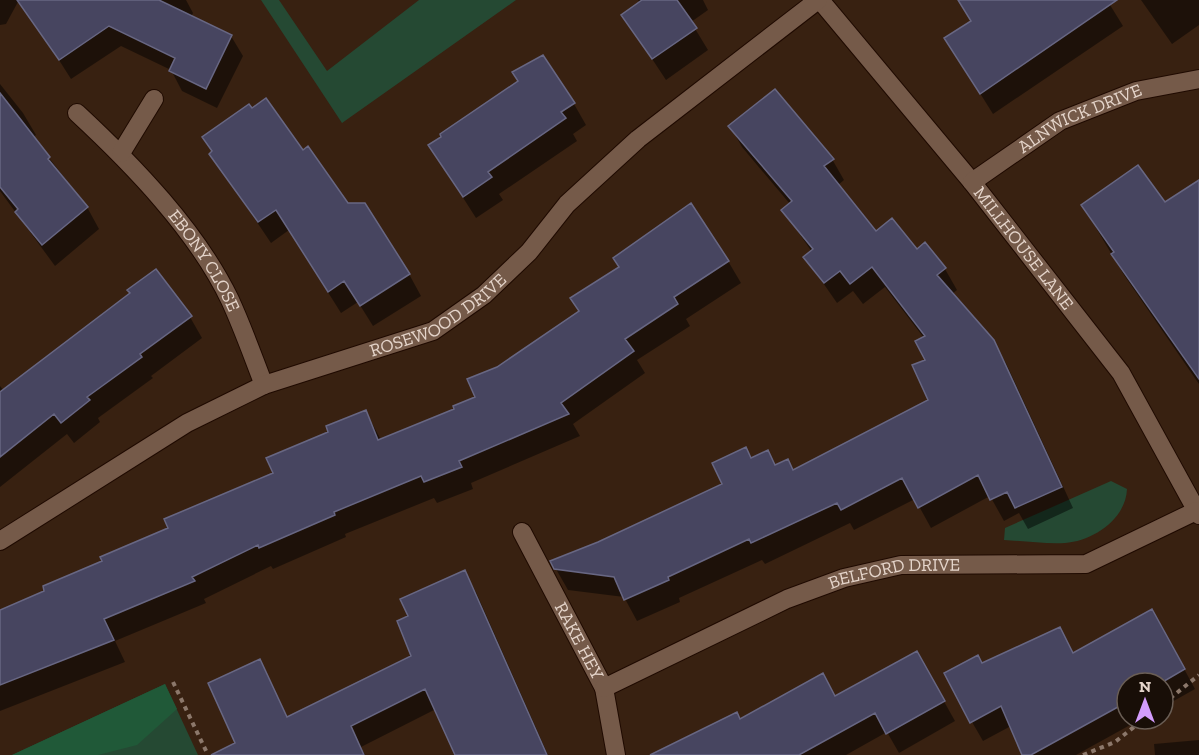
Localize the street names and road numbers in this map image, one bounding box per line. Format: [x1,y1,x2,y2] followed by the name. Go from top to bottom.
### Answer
[1013,79,1145,158] street label: ALNWICK DRIVE
[969,182,1078,314] street label: MILLHOUSE LANE
[164,205,245,315] street label: EBONY CLOSE
[367,269,511,362] street label: ROSEWOOD DRIVE
[825,554,960,594] street label: BELFORD DRIVE
[550,598,609,683] street label: RAKE HEY

